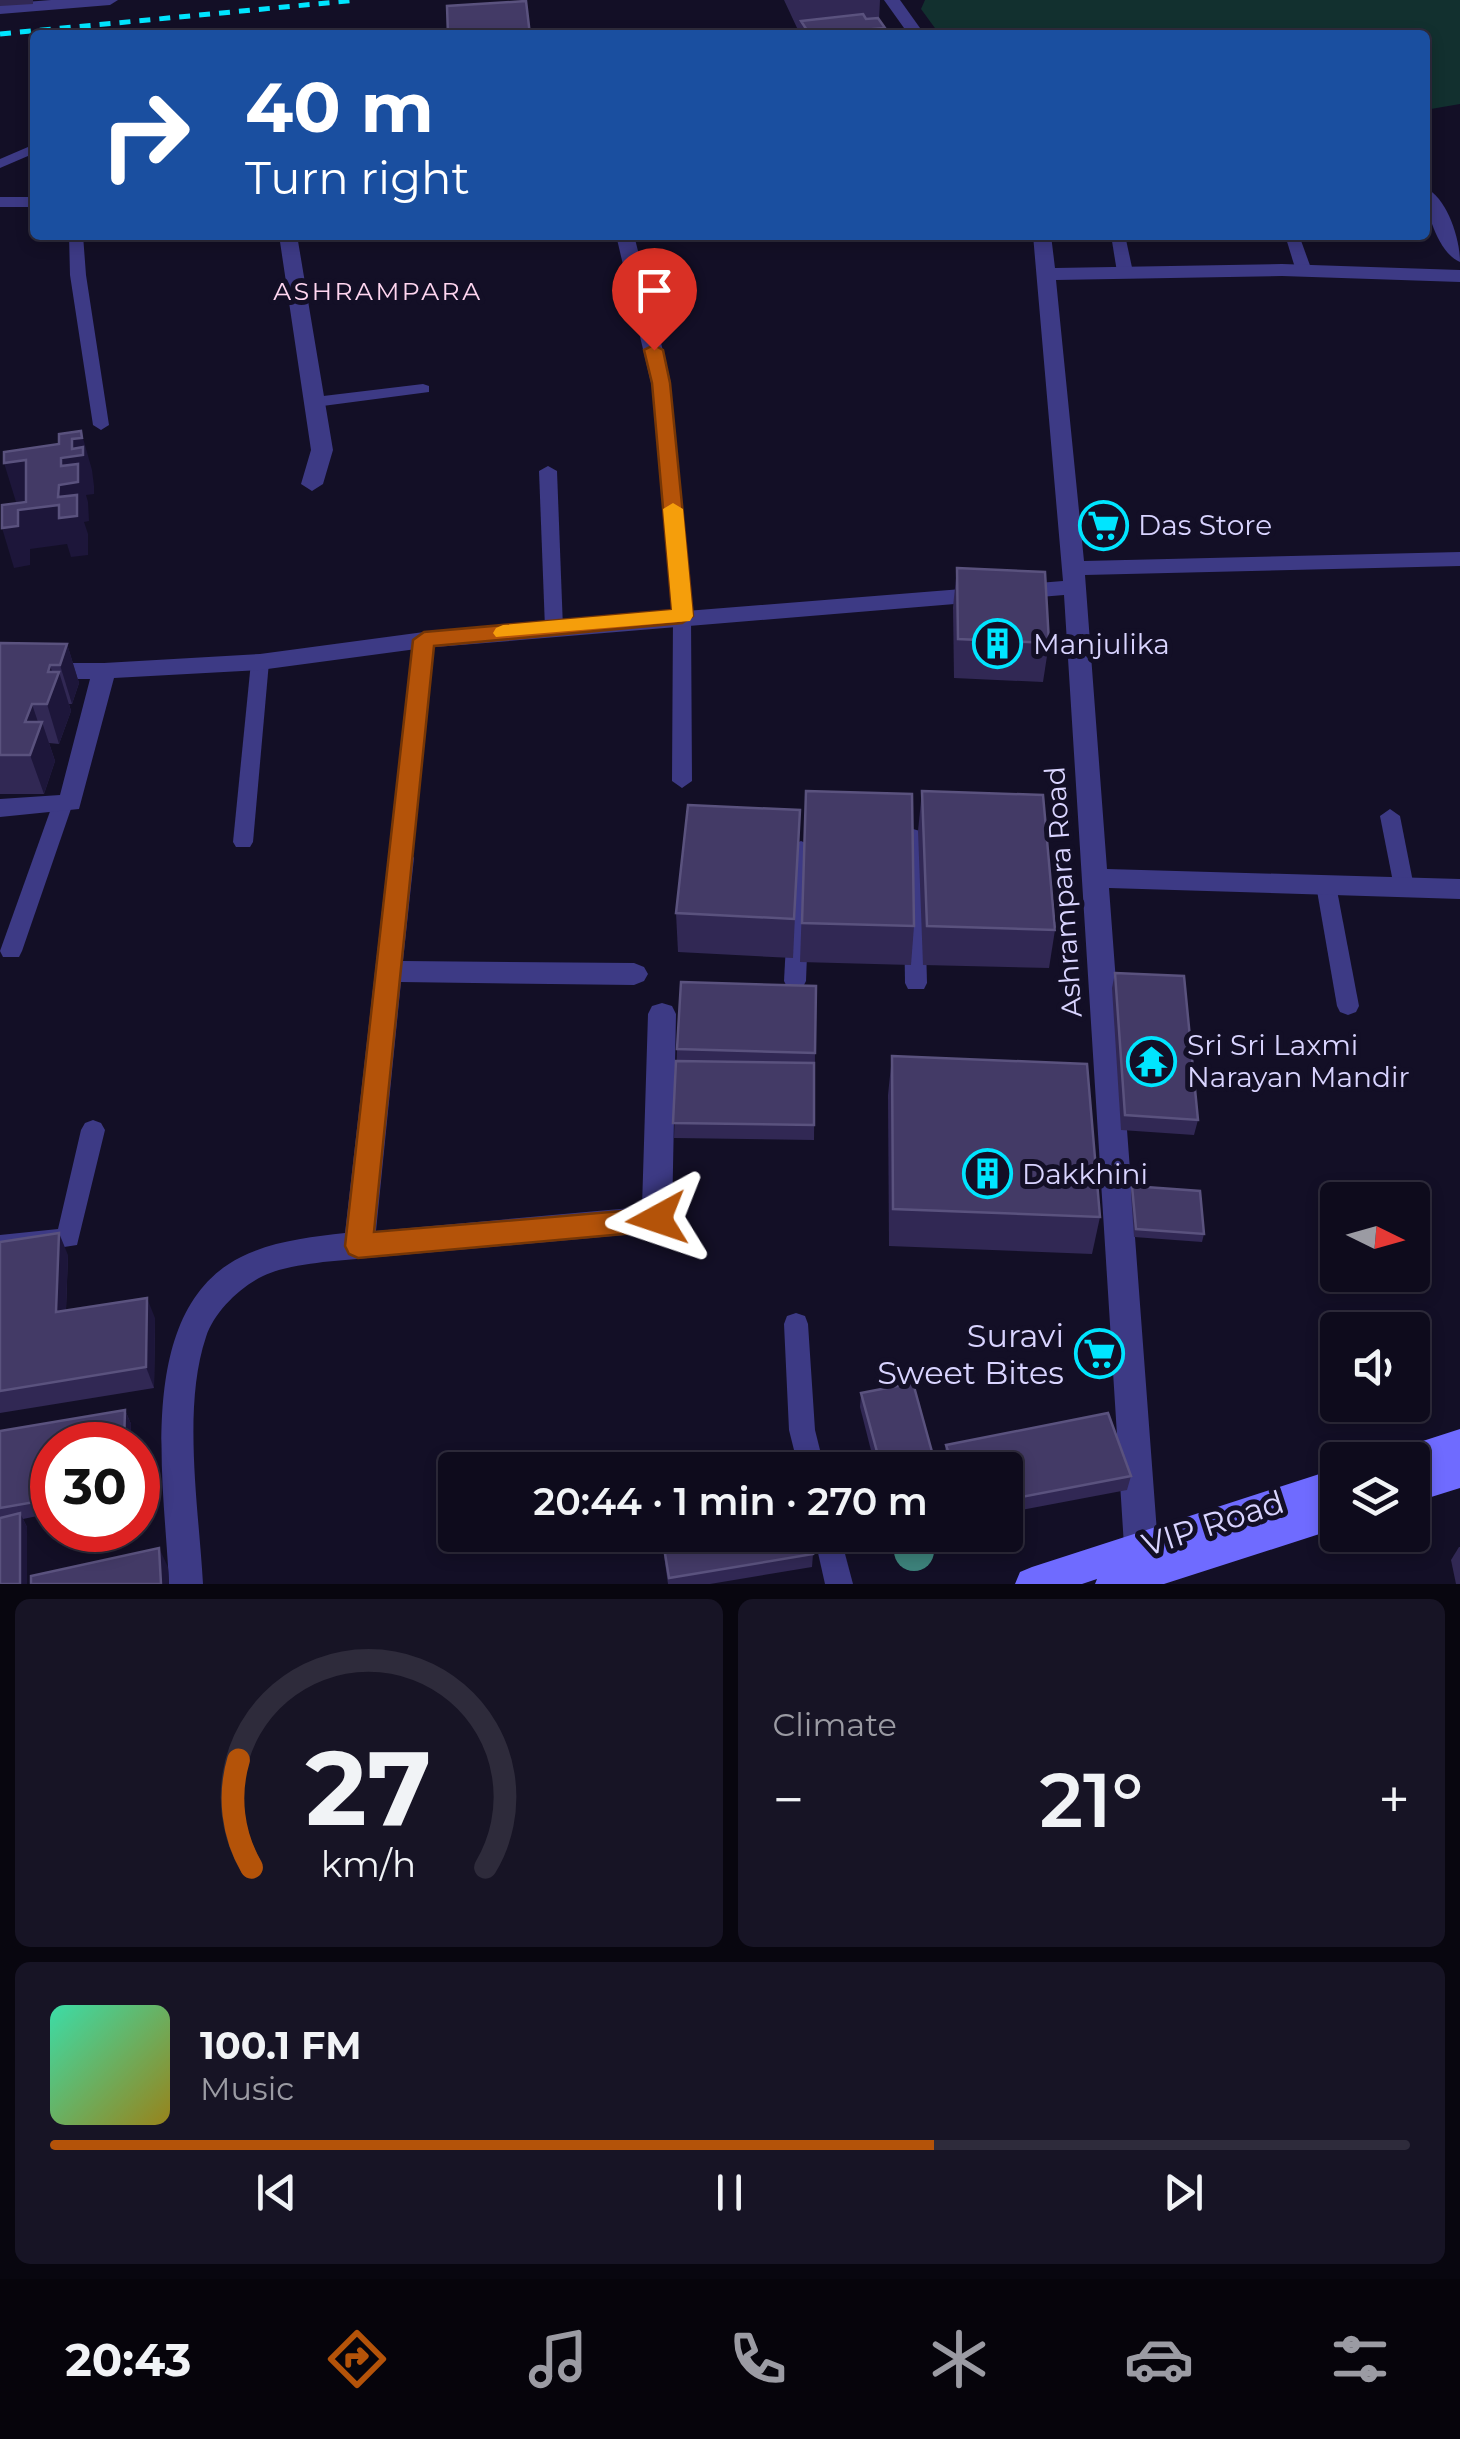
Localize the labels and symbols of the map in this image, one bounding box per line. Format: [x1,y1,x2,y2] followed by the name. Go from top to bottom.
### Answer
[612,248,697,351] pin
[273,276,483,306] district label: ASHRAMPARA
[1077,499,1129,551] supermarket icon: Das Store
[1138,508,1272,542] place label: Das Store
[972,618,1024,670] building icon: Manjulika
[1033,627,1170,661] place label: Manjulika
[1037,765,1089,1019] street label: Ashrampara Road
[1187,1028,1410,1094] place label: Sri Sri Laxmi Narayan Mandir
[1126,1035,1178,1087] temple icon: Sri Sri Laxmi Narayan Mandir
[961,1148,1013,1200] building icon: Dakkhini
[1022,1157,1148,1191] place label: Dakkhini
[605,1167,709,1271] position arrow
[1320,1182,1430,1292] north arrow
[877,1316,1064,1392] place label: Suravi Sweet Bites
[1073,1327,1125,1379] supermarket icon: Suravi Sweet Bites
[30,1422,160,1552] speed limit sign: 30
[1137,1482,1289,1564] street label: VIP Road

